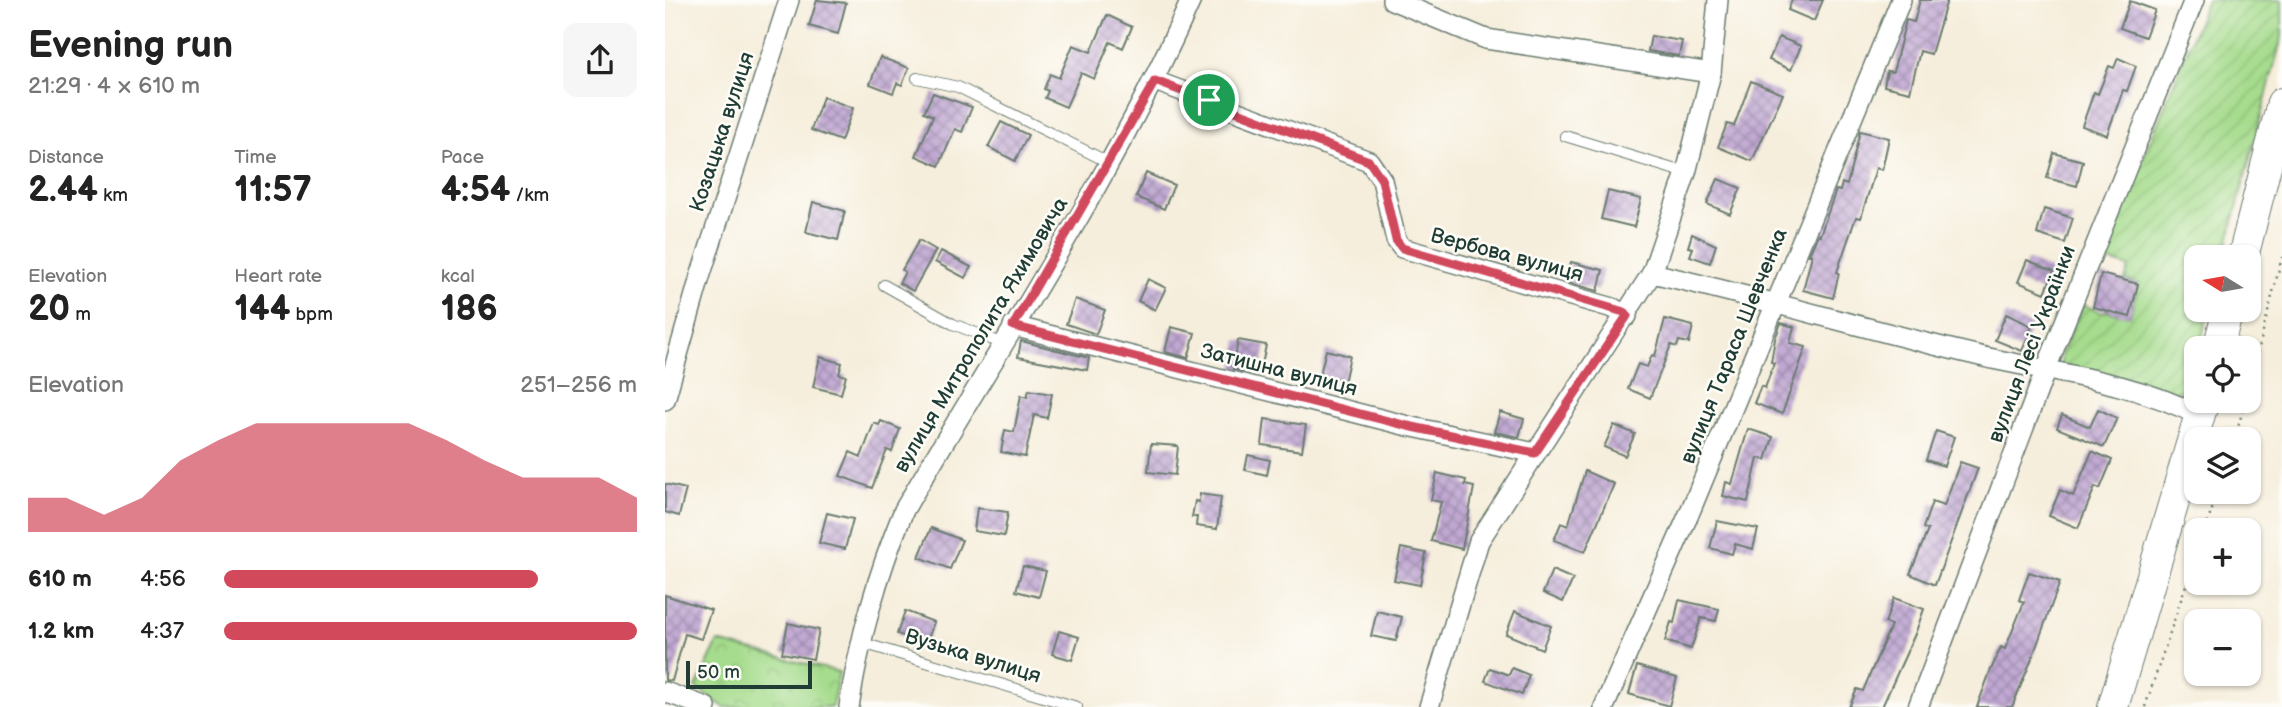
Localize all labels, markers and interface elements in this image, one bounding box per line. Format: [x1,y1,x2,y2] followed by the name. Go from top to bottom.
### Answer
[28,23,233,68] text: Evening run
[563,23,637,97] button: share
[684,49,760,215] street label: Козацька вулиця
[1179,70,1239,130] pin
[28,72,200,100] text: 21:29 · 4 × 610 m
[1190,81,1228,119] icon: arrive
[28,146,104,169] text: Distance
[234,146,276,169] text: Time
[441,146,484,169] text: Pace
[28,169,98,212] text: 2.44
[234,169,312,212] text: 11:57
[441,169,510,212] text: 4:54
[98,184,128,207] text: km
[510,184,549,207] text: /km
[889,192,1074,477] street label: вулиця Митрополита Яхимовича
[1428,223,1586,287] street label: Вербова вулиця
[1675,224,1793,467] street label: вулиця Тараса Шевченка
[1983,242,2081,446] street label: вулиця Лесі Українки
[2184,245,2261,322] north arrow
[2184,245,2261,686] map controls
[28,265,107,288] text: Elevation
[234,265,322,288] text: Heart rate
[441,265,475,288] text: kcal
[28,288,70,331] text: 20
[234,288,290,331] text: 144
[441,288,498,331] text: 186
[70,303,91,326] text: m
[290,303,333,326] text: bpm
[2184,336,2261,413] button: locate
[1198,338,1360,402] street label: Затишна вулиця
[28,371,124,399] text: Elevation
[520,371,637,399] text: 251–256 m
[2184,427,2261,504] button: layers
[2184,518,2261,595] button: +
[28,565,92,593] text: 610 m
[140,565,186,593] text: 4:56
[2184,609,2261,686] button: −
[28,617,94,645] text: 1.2 km
[140,617,184,645] text: 4:37
[902,623,1044,689] street label: Вузька вулиця
[686,658,812,690] scale bar
[697,661,740,684] text: 50 m

